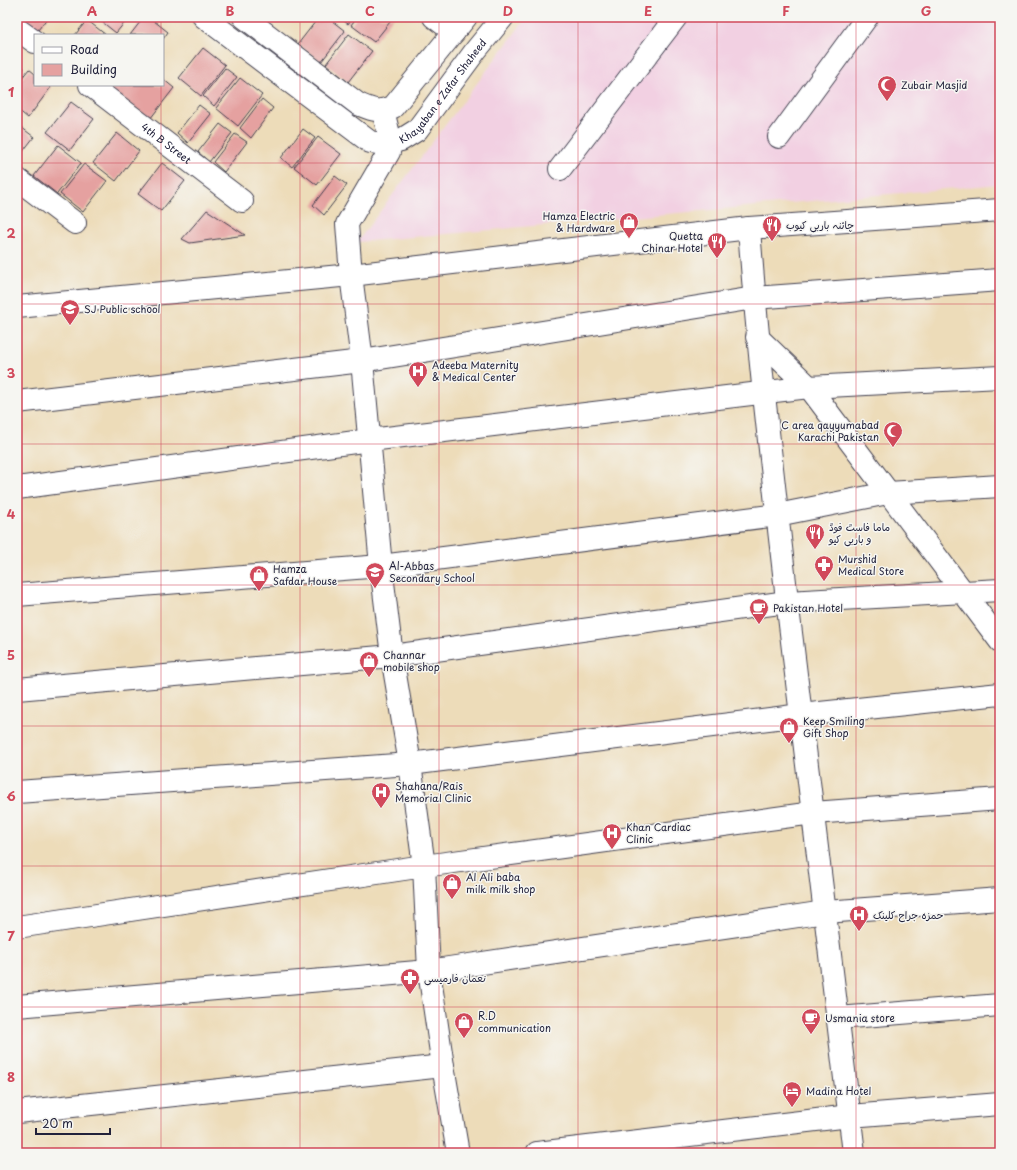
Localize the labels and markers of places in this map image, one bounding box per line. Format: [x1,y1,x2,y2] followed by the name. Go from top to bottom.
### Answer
[876,74,898,102] mosque icon: Zubair Masjid
[901,77,968,92] place label: Zubair Masjid
[543,208,615,235] place label: Hamza Electric & Hardware
[618,211,640,239] shop icon: Hamza Electric & Hardware
[761,214,783,242] restaurant icon: چائنہ باربی کیوب
[786,217,854,233] place label: چائنہ باربی کیوب
[641,228,704,255] place label: Quetta Chinar Hotel
[706,231,728,259] restaurant icon: Quetta Chinar Hotel
[59,298,81,326] school or university icon: SJ Public school
[84,301,161,316] place label: SJ Public school
[432,357,519,384] place label: Adeeba Maternity & Medical Center
[407,360,429,388] hospital icon: Adeeba Maternity & Medical Center
[781,417,879,444] place label: C area qayyumabad Karachi Pakistan
[882,420,904,448] mosque icon: C area qayyumabad Karachi Pakistan
[828,519,890,547] place label: ماما فاسٹ فوڈ و باربی کیو
[804,522,826,550] restaurant icon: ماما فاسٹ فوڈ و باربی کیو
[838,551,904,578] place label: Murshid Medical Store
[813,554,835,582] pharmacy icon: Murshid Medical Store
[389,558,475,586] place label: Al-Abbas Secondary School
[273,561,338,588] place label: Hamza Safdar House
[364,561,386,589] school or university icon: Al-Abbas Secondary School
[248,564,270,592] shop icon: Hamza Safdar House
[748,597,770,625] cafe icon: Pakistan Hotel
[773,600,843,615] place label: Pakistan Hotel
[383,647,440,674] place label: Channar mobile shop
[358,650,380,678] shop icon: Channar mobile shop
[803,713,865,740] place label: Keep Smiling Gift Shop
[778,716,800,744] shop icon: Keep Smiling Gift Shop
[395,778,471,805] place label: Shahana/Rais Memorial Clinic
[370,781,392,809] hospital icon: Shahana/Rais Memorial Clinic
[626,819,691,846] place label: Khan Cardiac Clinic
[601,822,623,850] hospital icon: Khan Cardiac Clinic
[466,869,535,896] place label: Al Ali baba milk milk shop
[441,872,463,900] shop icon: Al Ali baba milk milk shop
[848,904,870,932] hospital icon: حمزہ جراح کلینک
[873,907,944,923] place label: حمزہ جراح کلینک
[399,967,421,995] pharmacy icon: نعمان فارمیسی
[424,970,487,986] place label: نعمان فارمیسی
[800,1007,822,1035] cafe icon: Usmania store
[478,1008,551,1035] place label: R.D communication
[825,1010,895,1025] place label: Usmania store
[453,1011,475,1039] shop icon: R.D communication
[781,1080,803,1108] hotel icon: Madina Hotel
[806,1083,871,1098] place label: Madina Hotel

